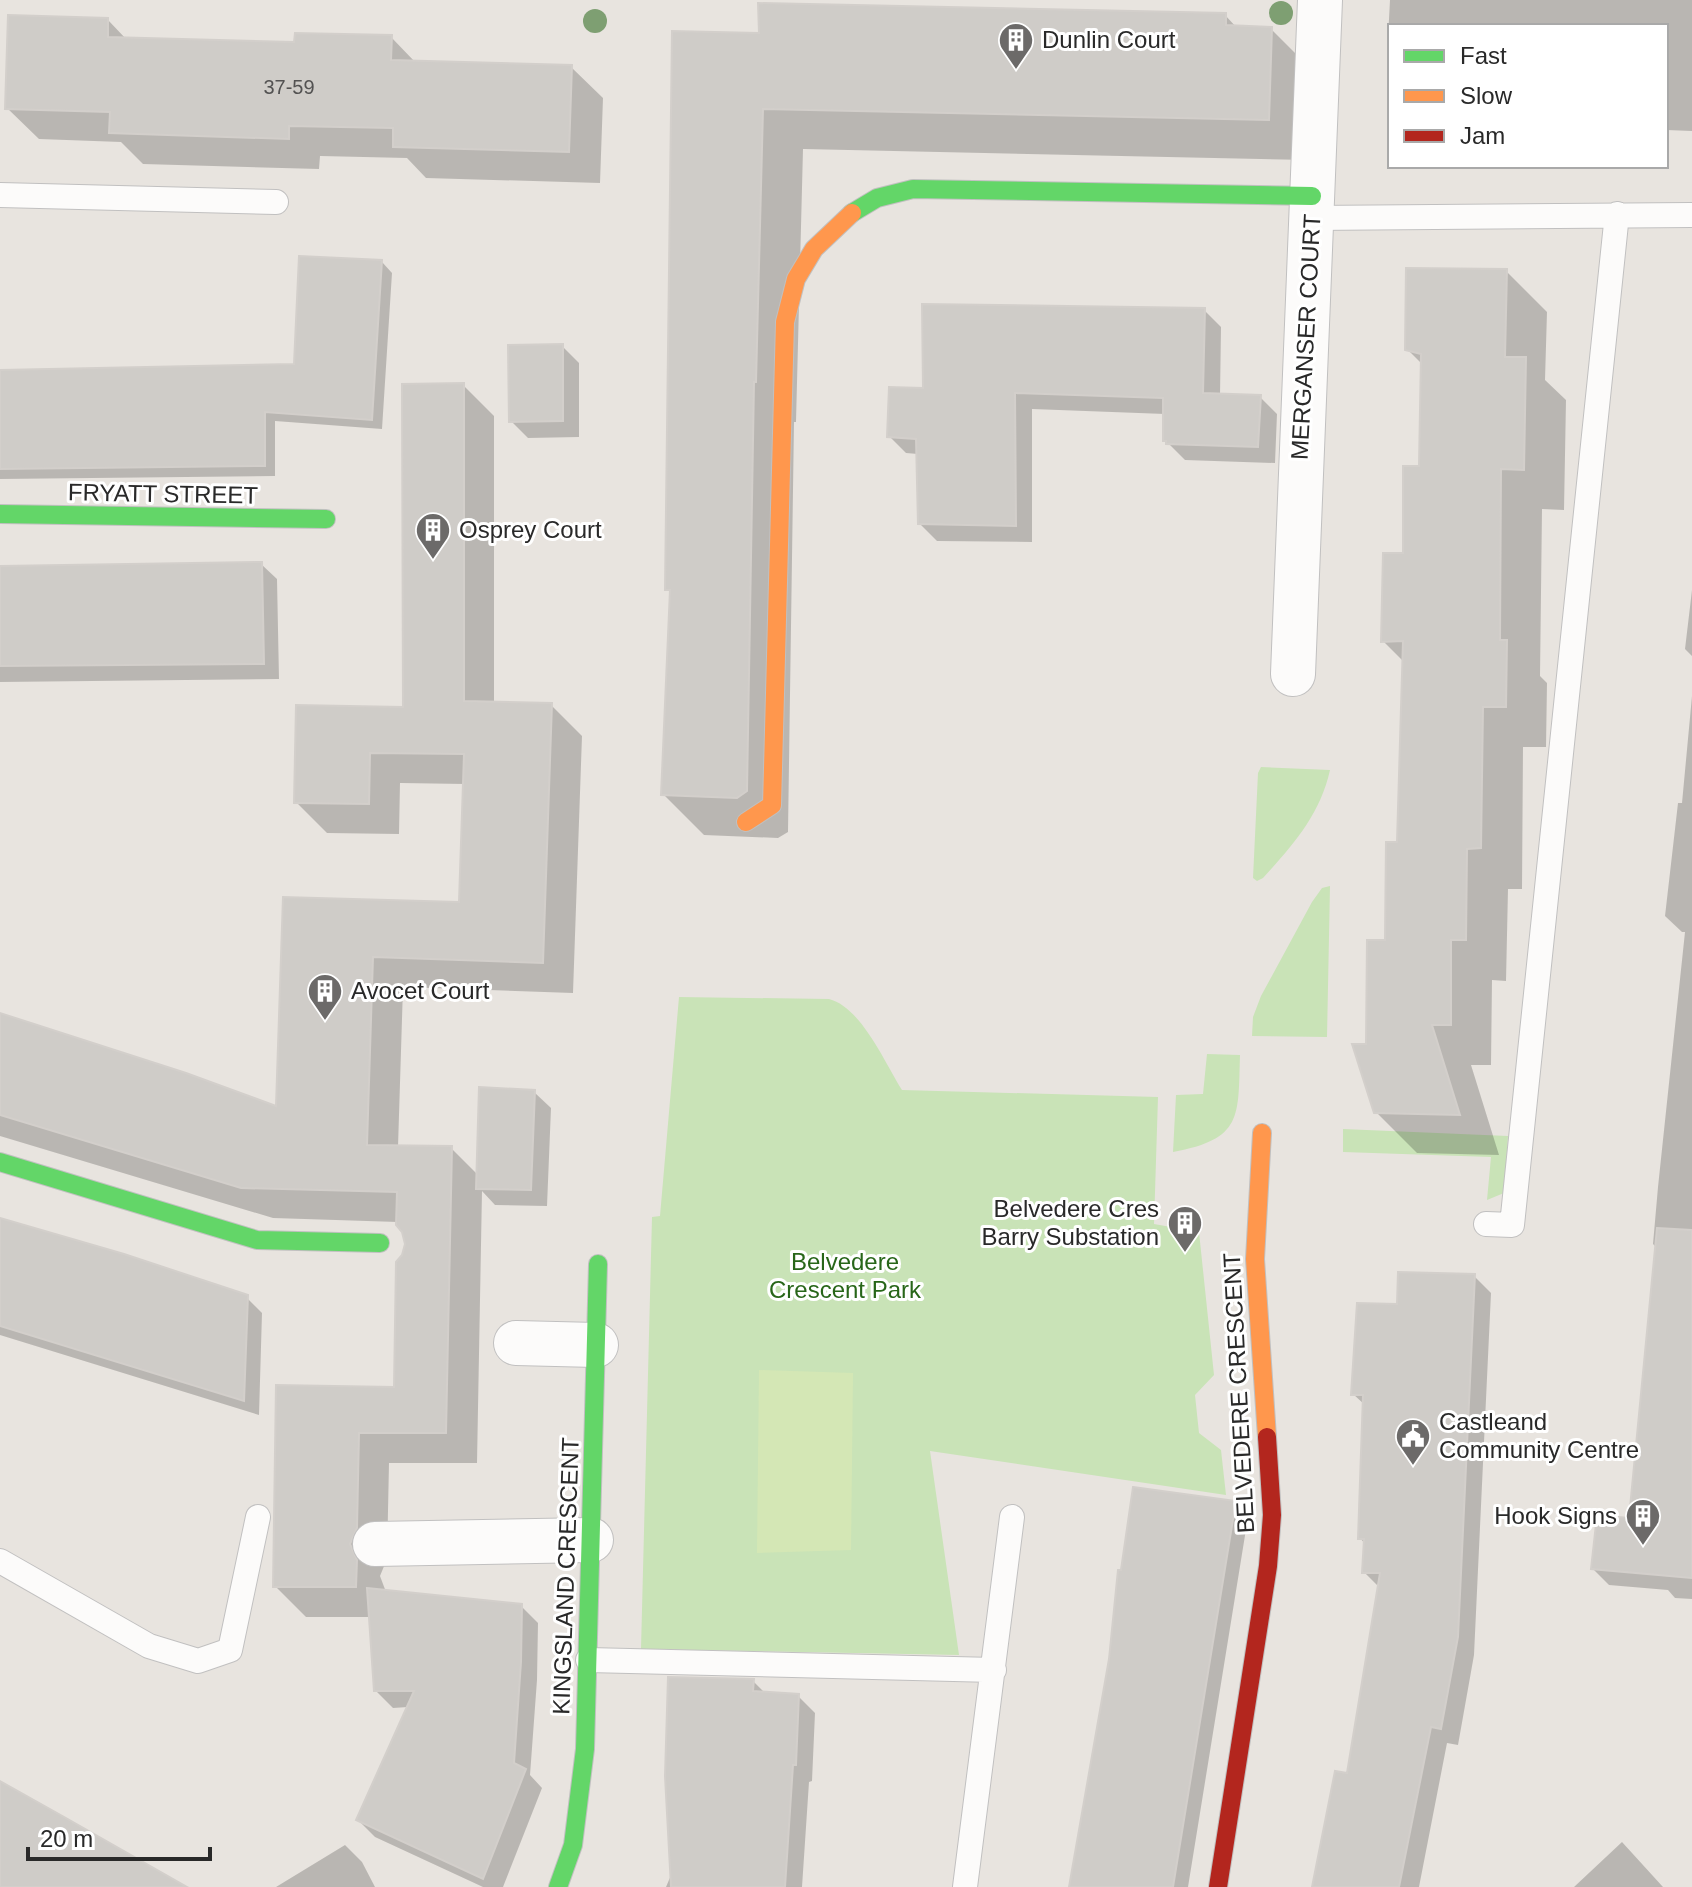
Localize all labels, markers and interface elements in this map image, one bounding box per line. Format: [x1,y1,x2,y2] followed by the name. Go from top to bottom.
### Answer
[997,21,1035,71] building icon: Dunlin Court
[1388,24,1668,168] legend
[1042,26,1176,53] place label: Dunlin Court
[1460,42,1507,69] text: Fast
[263,76,315,98] house number: 37-59
[1460,82,1513,109] text: Slow
[1460,122,1505,149] text: Jam
[1286,213,1325,461] street label: MERGANSER COURT
[68,478,259,509] street label: FRYATT STREET
[414,511,452,561] building icon: Osprey Court
[459,516,602,543] place label: Osprey Court
[306,972,344,1022] building icon: Avocet Court
[351,977,490,1004] place label: Avocet Court
[982,1195,1159,1250] place label: Belvedere Cres Barry Substation
[1166,1204,1204,1254] building icon: Belvedere Cres Barry Substation
[769,1248,922,1303] park label: Belvedere Crescent Park
[1218,1252,1259,1534] street label: BELVEDERE CRESCENT
[1439,1408,1639,1463] place label: Castleand Community Centre
[1394,1417,1432,1467] public building icon: Castleand Community Centre
[547,1437,584,1715] street label: KINGSLAND CRESCENT
[1624,1497,1662,1547] building icon: Hook Signs
[1494,1502,1617,1529] place label: Hook Signs
[28,1811,210,1861] scale bar
[40,1825,93,1852] text: 20 m

